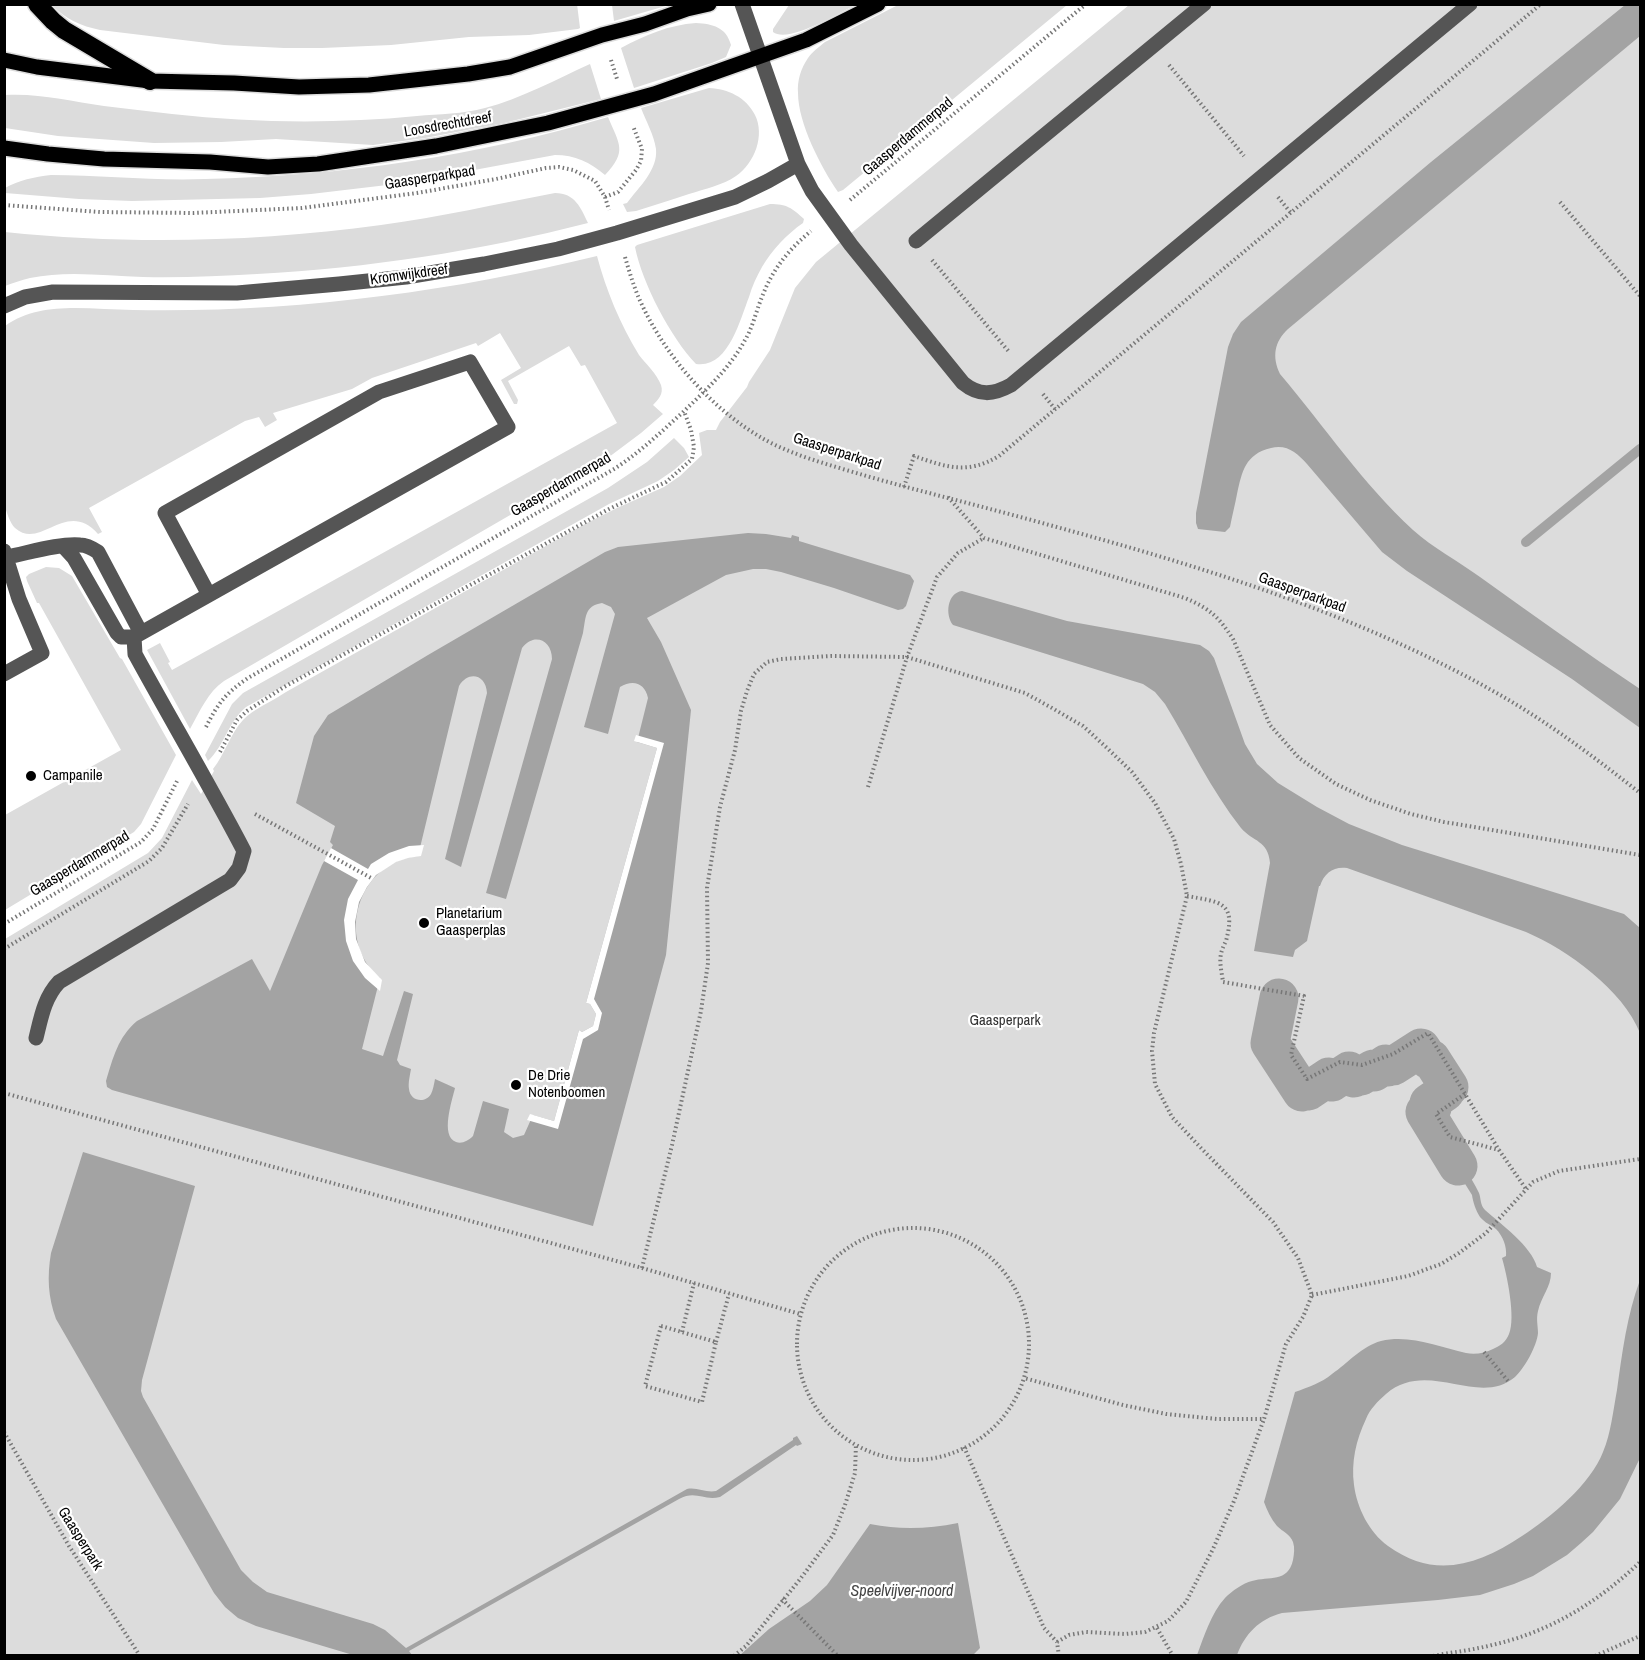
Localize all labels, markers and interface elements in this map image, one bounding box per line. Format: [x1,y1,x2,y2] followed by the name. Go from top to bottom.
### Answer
[859,94,957,180] street label: Gaasperdammerpad
[403,108,493,142] street label: Loosdrechtdreef
[383,162,477,194] street label: Gaasperparkpad
[369,261,449,289] street label: Kromwijkdreef
[791,429,883,475] street label: Gaasperparkpad
[508,449,614,521] street label: Gaasperdammerpad
[1256,569,1348,617] street label: Gaasperparkpad
[43,767,102,785] place label: Campanile
[24,769,38,783] marker: Campanile
[27,827,133,901] street label: Gaasperdammerpad
[436,905,506,940] place label: Planetarium Gaasperplas
[417,916,431,930] marker: Planetarium Gaasperplas
[969,1012,1041,1030] park label: Gaasperpark
[528,1067,605,1102] place label: De Drie Notenboomen
[509,1078,523,1092] marker: De Drie Notenboomen
[54,1504,106,1574] street label: Gaasperpark
[851,1582,953,1602] water label: Speelvijver-noord

